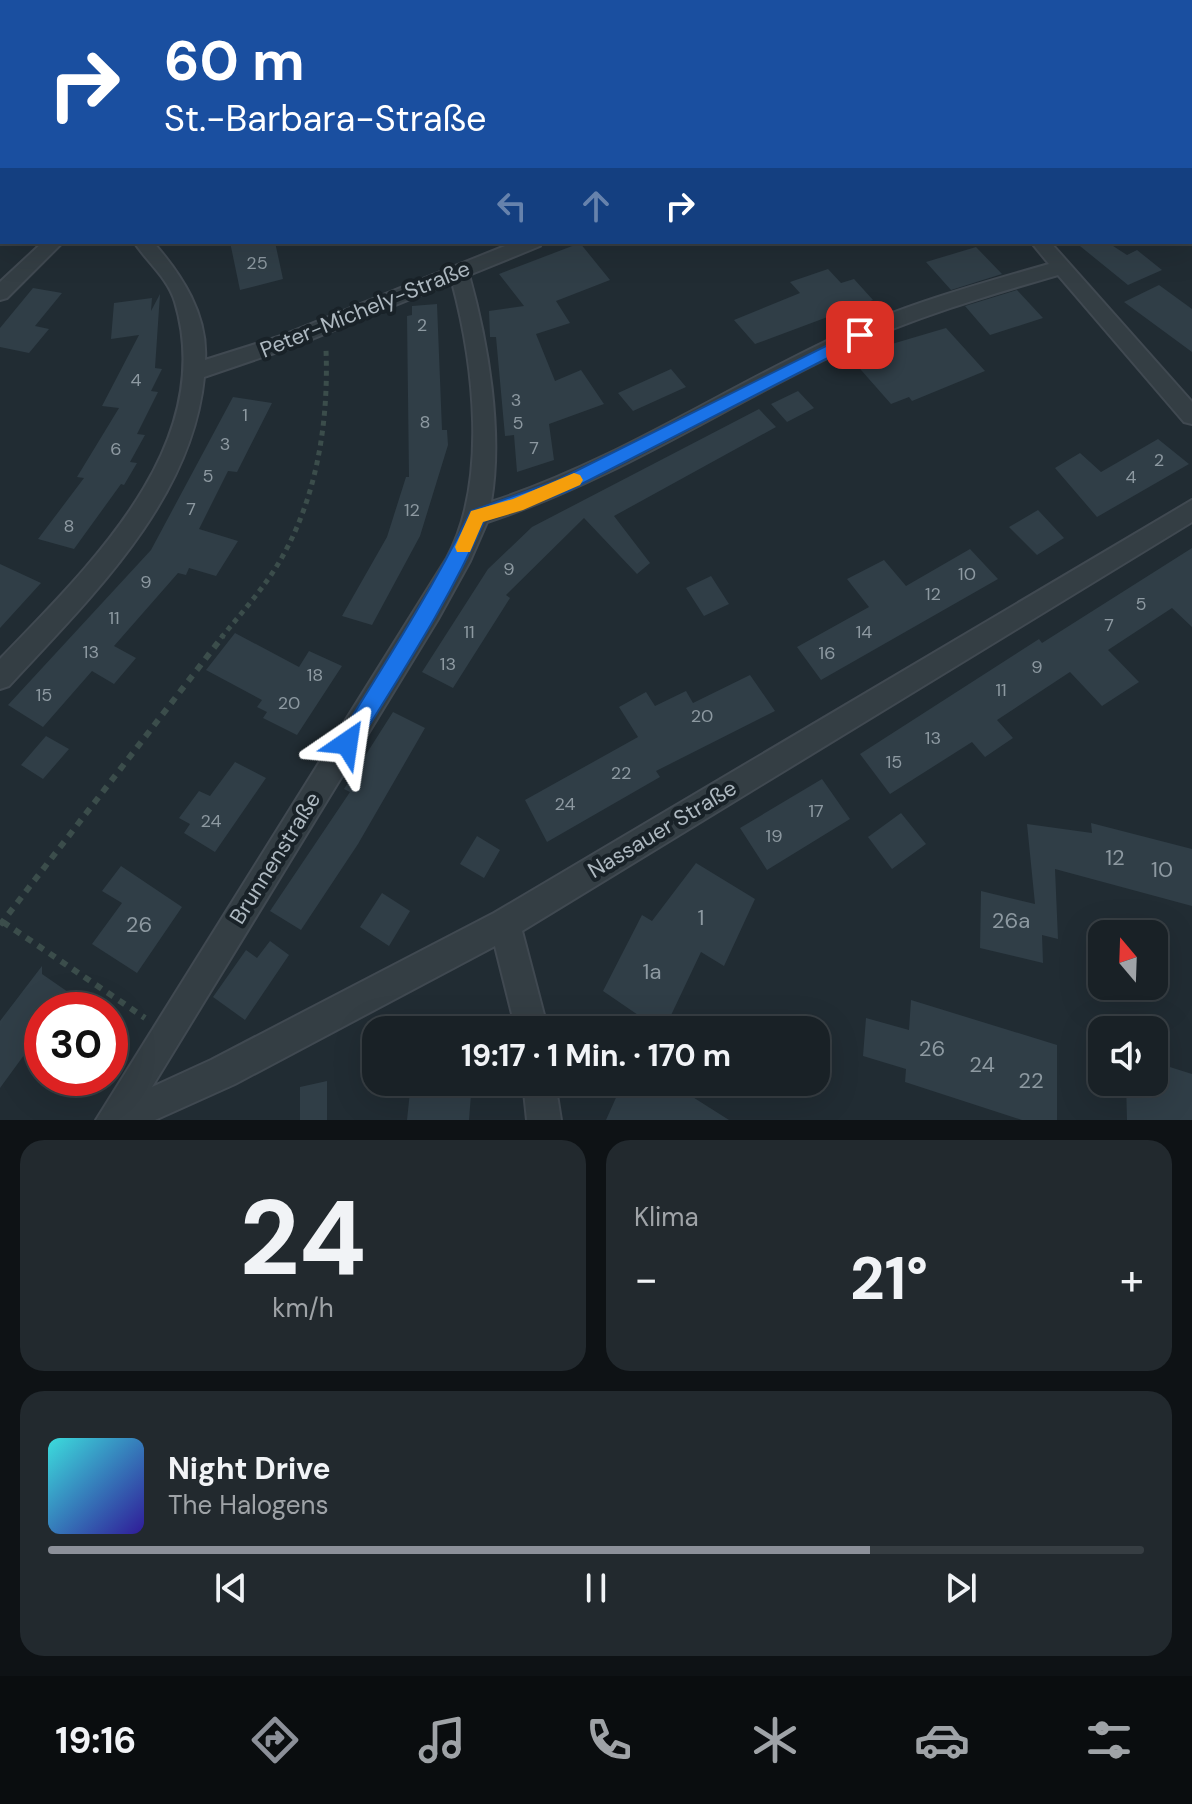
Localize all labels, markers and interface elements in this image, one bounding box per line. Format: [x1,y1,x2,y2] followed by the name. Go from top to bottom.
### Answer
[164,24,305,97] text: 60 m
[32,32,136,136] icon: right
[164,95,486,142] text: St.-Barbara-Straße
[490,184,534,228] icon: left
[574,184,618,228] icon: ahead
[658,184,702,228] icon: right
[246,251,268,275] house number: 25
[256,254,474,364] street label: Peter-Michely-Straße
[826,301,894,369] pin
[417,313,427,337] house number: 2
[838,313,882,357] icon: arrive
[131,368,142,392] house number: 4
[511,388,521,412] house number: 3
[242,403,248,427] house number: 1
[420,410,430,434] house number: 8
[513,411,523,435] house number: 5
[220,432,230,456] house number: 3
[529,436,539,460] house number: 7
[110,437,122,461] house number: 6
[1154,448,1164,472] house number: 2
[203,464,213,488] house number: 5
[1126,465,1137,489] house number: 4
[186,497,196,521] house number: 7
[404,498,420,522] house number: 12
[64,514,74,538] house number: 8
[503,557,515,581] house number: 9
[958,562,976,586] house number: 10
[140,570,152,594] house number: 9
[925,582,941,606] house number: 12
[1136,592,1146,616] house number: 5
[108,606,120,630] house number: 11
[1104,613,1114,637] house number: 7
[463,620,475,644] house number: 11
[856,620,872,644] house number: 14
[83,640,99,664] house number: 13
[819,641,835,665] house number: 16
[440,652,456,676] house number: 13
[1031,655,1043,679] house number: 9
[307,663,323,687] house number: 18
[995,678,1007,702] house number: 11
[36,683,52,707] house number: 15
[278,691,300,715] house number: 20
[305,701,389,785] position arrow
[691,704,713,728] house number: 20
[925,726,941,750] house number: 13
[886,750,902,774] house number: 15
[611,761,631,785] house number: 22
[582,773,742,885] street label: Nassauer Straße
[223,787,327,929] street label: Brunnenstraße
[555,792,576,816] house number: 24
[808,799,824,823] house number: 17
[201,809,222,833] house number: 24
[766,824,782,848] house number: 19
[1105,843,1125,872] house number: 12
[1151,855,1173,884] house number: 10
[698,903,704,932] house number: 1
[992,906,1030,935] house number: 26a
[126,910,152,939] house number: 26
[1088,920,1168,1000] north arrow
[1088,920,1168,1096] map controls
[643,957,661,986] house number: 1a
[24,992,128,1096] speed limit sign: 30
[1088,1016,1168,1096] button: sound
[919,1034,945,1063] house number: 26
[461,1036,731,1075] text: 19:17 · 1 Min. · 170 m
[969,1050,995,1079] house number: 24
[1018,1066,1044,1095] house number: 22
[240,1171,366,1306] text: 24
[634,1200,699,1234] text: Klima
[850,1239,928,1318] text: 21°
[634,1250,658,1308] text: −
[1120,1250,1144,1308] text: +
[272,1291,334,1325] text: km/h
[168,1449,331,1488] text: Night Drive
[168,1488,328,1522] text: The Halogens
[209,1566,253,1610] icon: previous
[574,1566,618,1610] icon: pause
[939,1566,983,1610] icon: next
[247,1712,303,1768] icon: directions
[414,1712,470,1768] icon: music
[581,1712,637,1768] icon: phone
[747,1712,803,1768] icon: climate
[914,1712,970,1768] icon: car
[1081,1712,1137,1768] icon: filters
[55,1717,136,1764] text: 19:16

